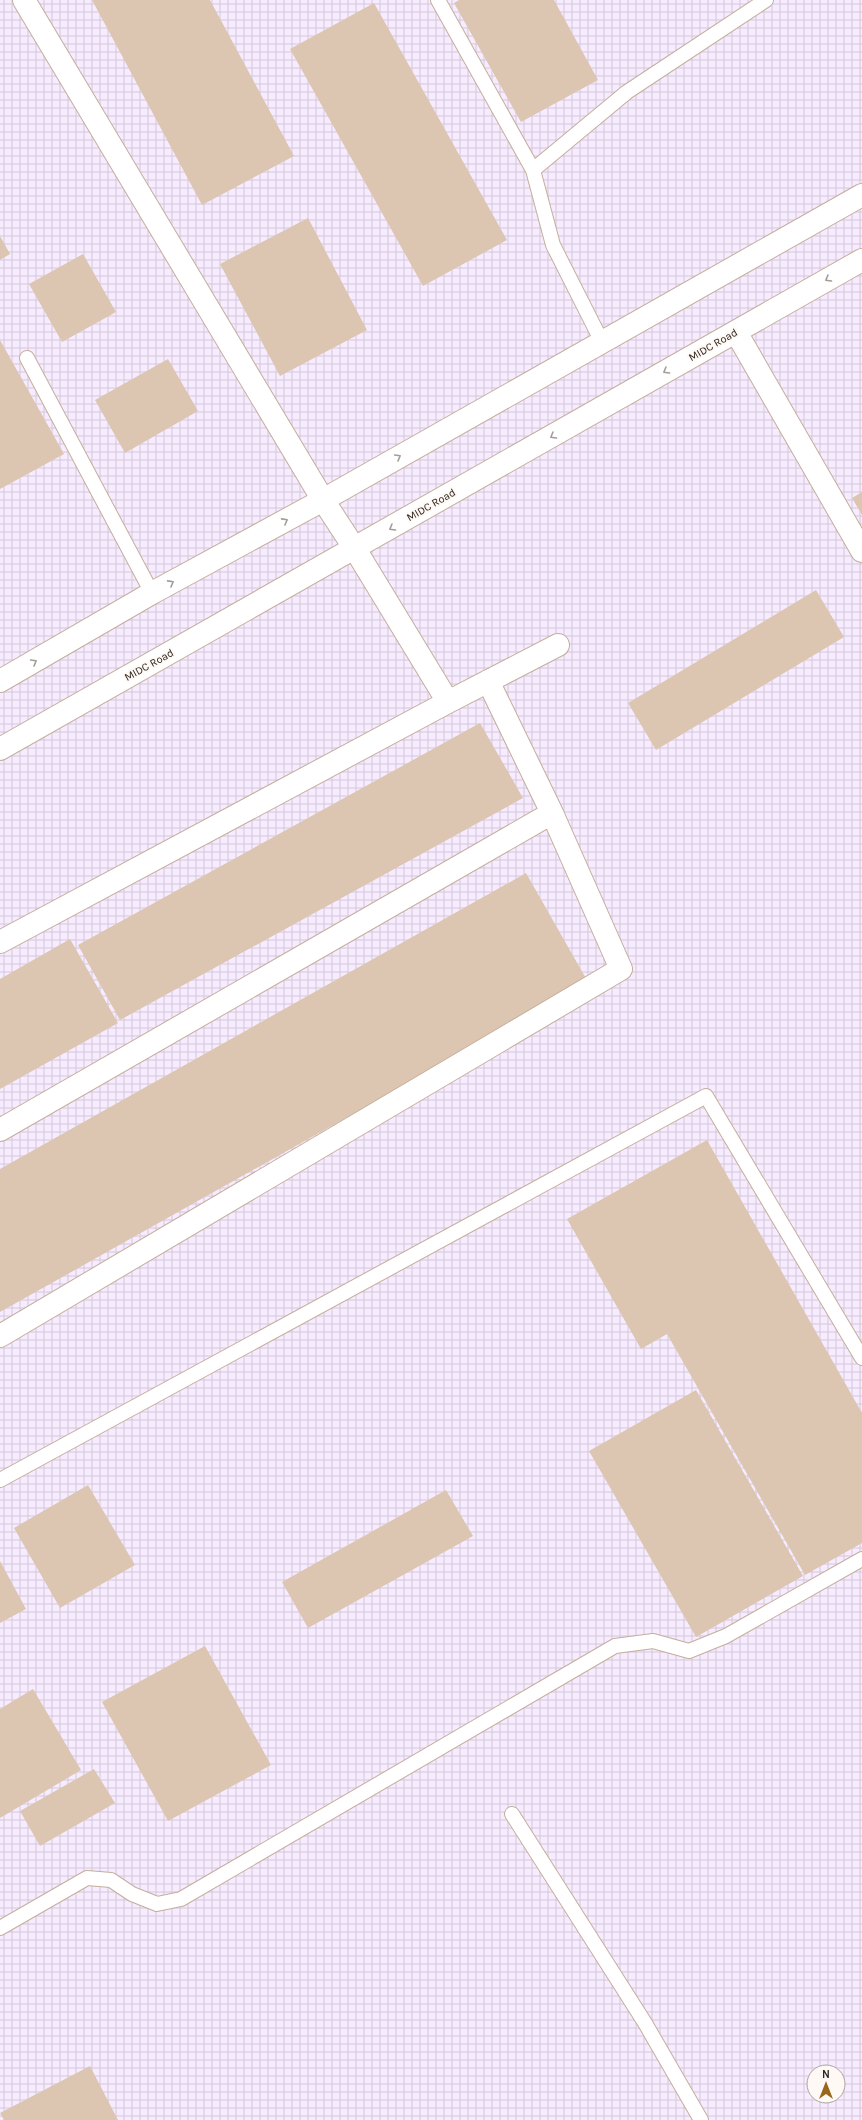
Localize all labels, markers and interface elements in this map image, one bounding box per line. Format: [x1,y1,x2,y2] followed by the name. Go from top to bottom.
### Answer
[825,275,832,282] one-way arrow
[686,326,740,364] street label: MIDC Road
[663,367,670,374] one-way arrow
[550,431,557,438] one-way arrow
[394,455,402,462] one-way arrow
[404,486,458,524] street label: MIDC Road
[281,518,288,526] one-way arrow
[389,523,396,530] one-way arrow
[167,580,174,588] one-way arrow
[122,646,176,684] street label: MIDC Road
[30,659,37,666] one-way arrow
[806,2064,846,2104] north arrow
[822,2068,830,2081] text: N

